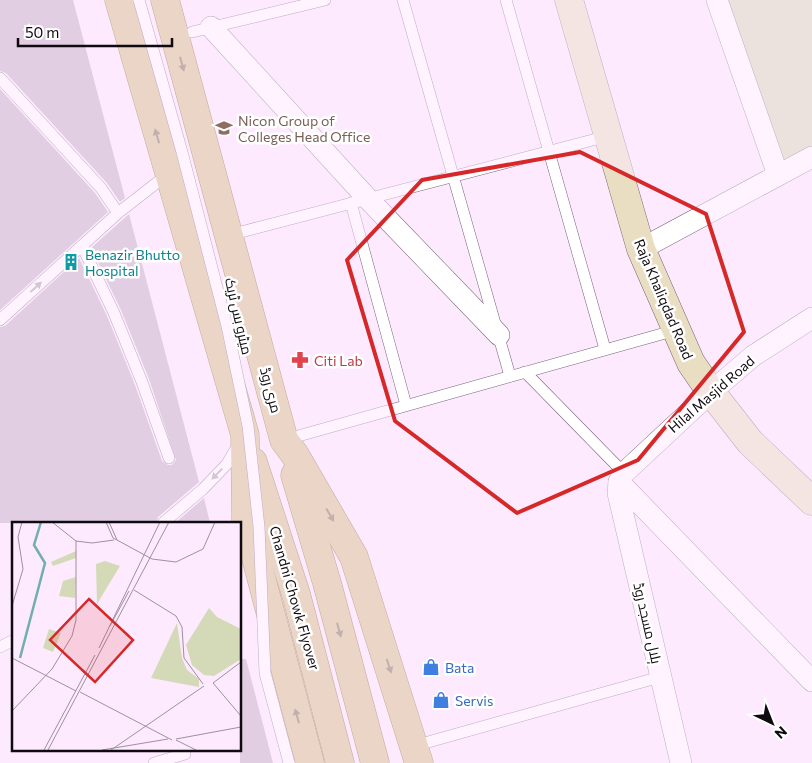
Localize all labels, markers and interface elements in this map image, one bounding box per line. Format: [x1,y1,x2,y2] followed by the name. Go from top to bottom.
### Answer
[18,15,171,47] scale bar
[25,23,59,41] text: 50 m
[178,56,186,71] one-way arrow
[238,112,370,145] place label: Nicon Group of Colleges Head Office
[214,118,234,138] school or university icon: Nicon Group of Colleges Head Office
[153,128,161,143] one-way arrow
[631,236,697,362] street label: Raja Khaliqdad Road
[85,246,180,279] place label: Benazir Bhutto Hospital
[61,252,81,272] building icon: Benazir Bhutto Hospital
[222,276,256,356] street label: میٹرو بس ٹریک
[30,281,42,293] one-way arrow
[290,350,310,370] pharmacy icon: Citi Lab
[314,352,363,369] place label: Citi Lab
[664,352,758,436] street label: Hilal Masjid Road
[257,365,285,415] street label: مری روڈ
[211,468,223,480] one-way arrow
[326,508,334,522] one-way arrow
[12,522,241,750] inset map
[266,524,324,672] street label: Chandni Chowk Flyover
[629,581,666,666] street label: ہلال مسجد روڈ
[336,622,344,637] one-way arrow
[421,657,441,677] shop icon: Bata
[386,658,393,673] one-way arrow
[445,659,474,676] place label: Bata
[431,690,451,710] shop icon: Servis
[455,692,493,709] place label: Servis
[747,698,797,748] north arrow
[293,708,301,723] one-way arrow
[772,723,791,743] text: N

